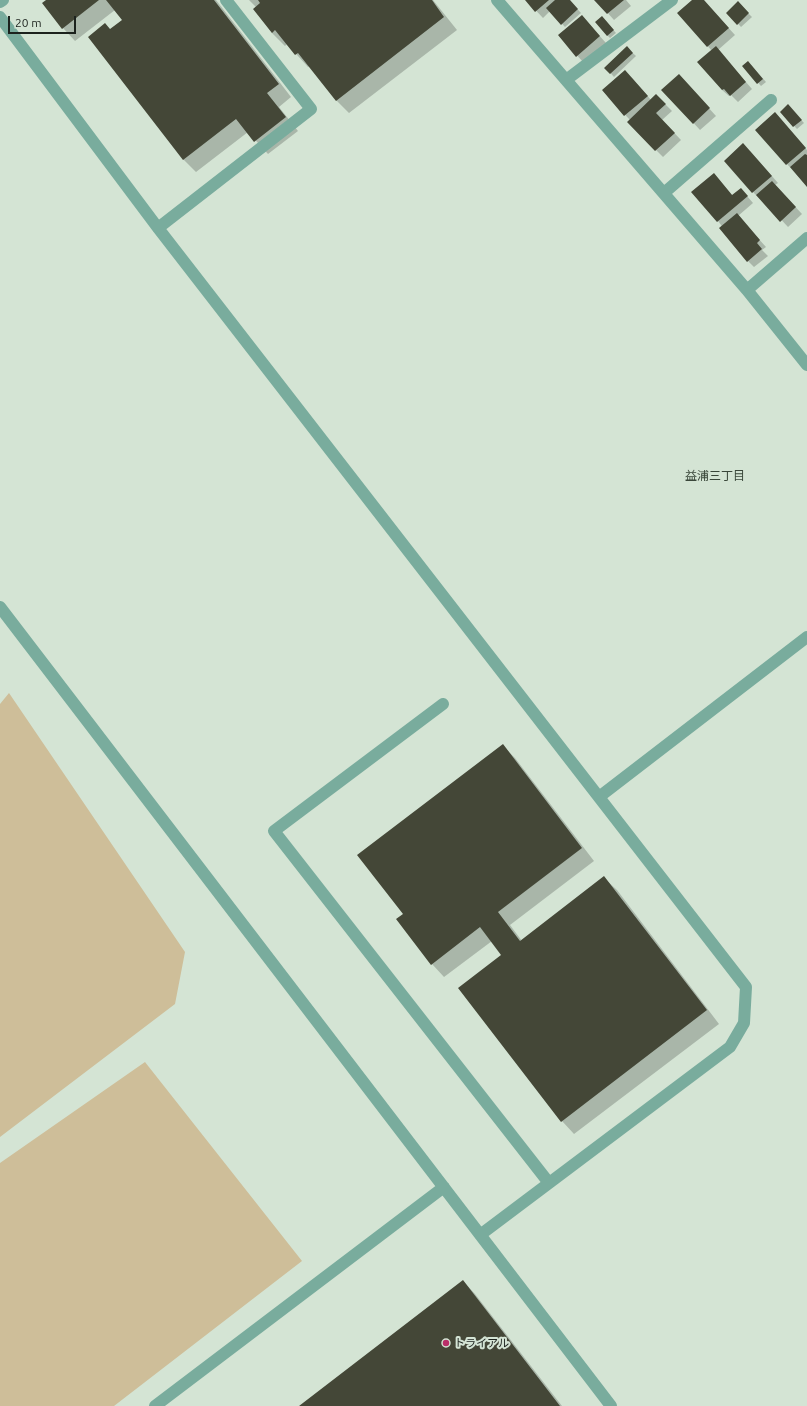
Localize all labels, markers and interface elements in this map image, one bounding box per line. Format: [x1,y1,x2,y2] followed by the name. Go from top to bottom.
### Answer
[10,8,78,34] scale bar
[15,16,42,29] text: 20 m
[685,469,745,483] district label: 益浦三丁目
[454,1336,509,1350] place label: トライアル
[441,1338,451,1348] marker: トライアル

